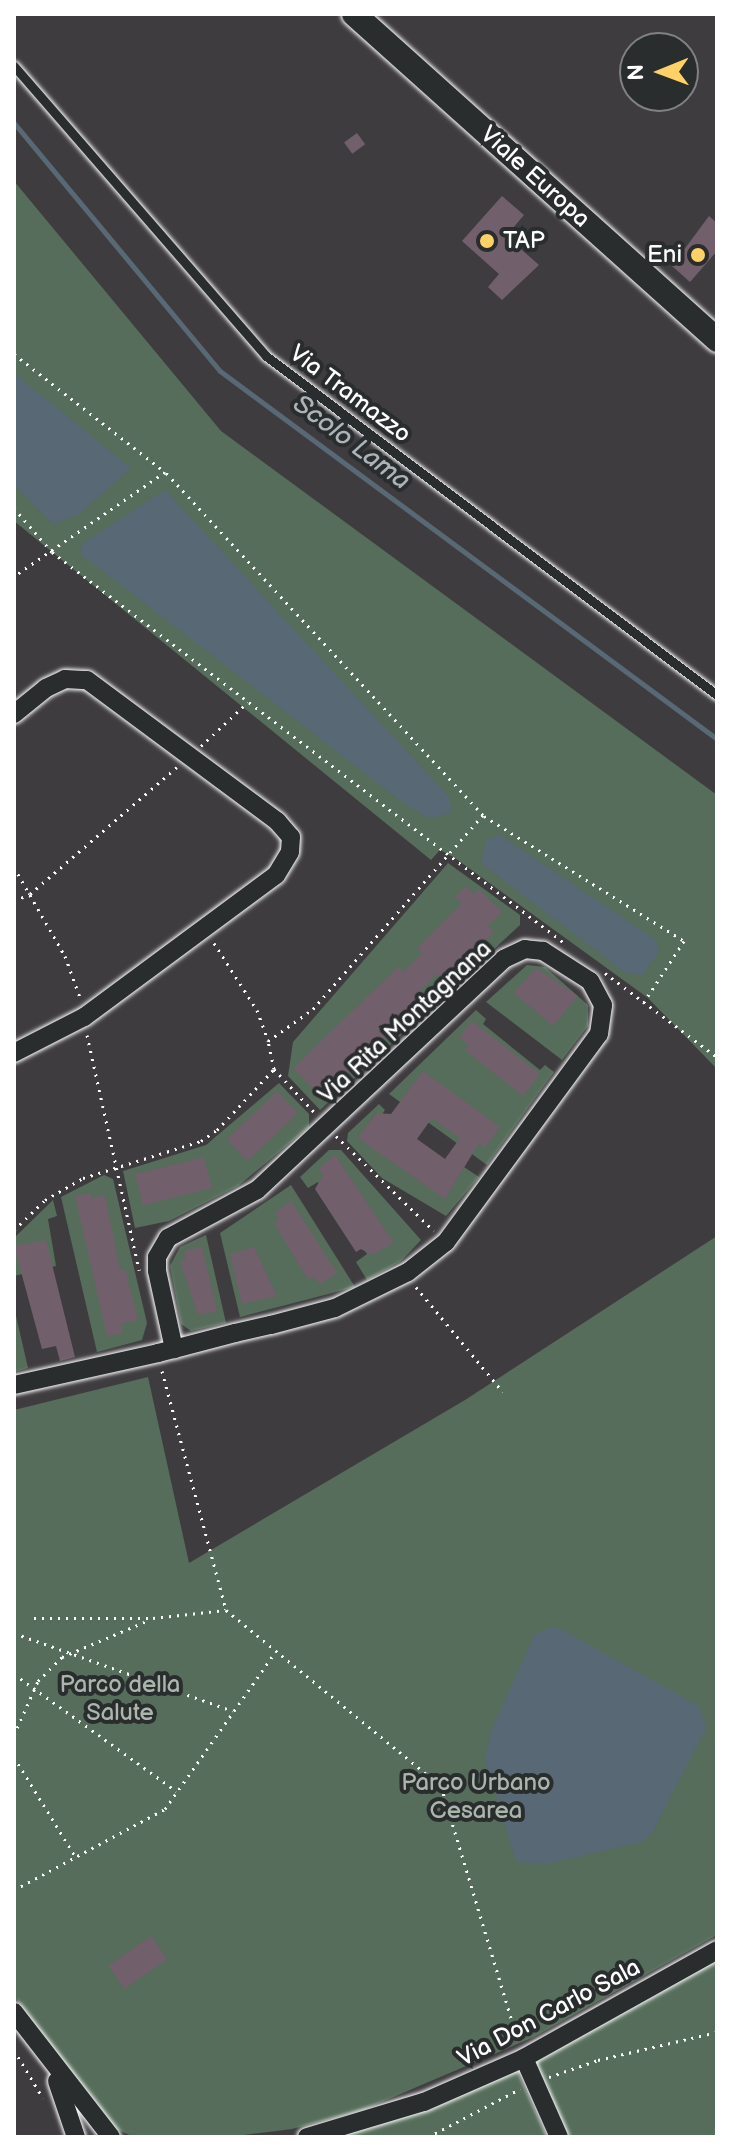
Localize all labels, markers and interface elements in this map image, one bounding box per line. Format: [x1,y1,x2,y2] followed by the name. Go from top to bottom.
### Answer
[619,32,699,112] north arrow
[623,64,650,81] text: N
[474,120,596,234] street label: Viale Europa
[503,227,545,255] place label: TAP
[478,232,496,250] marker: TAP
[647,241,682,269] place label: Eni
[689,246,707,264] marker: Eni
[283,339,417,449] street label: Via Tramazzo
[286,389,416,497] water label: Scolo Lama
[312,934,498,1110] street label: Via Rita Montagnana
[60,1671,180,1727] park label: Parco della Salute
[401,1769,551,1825] park label: Parco Urbano Cesarea
[453,1953,645,2073] street label: Via Don Carlo Sala

